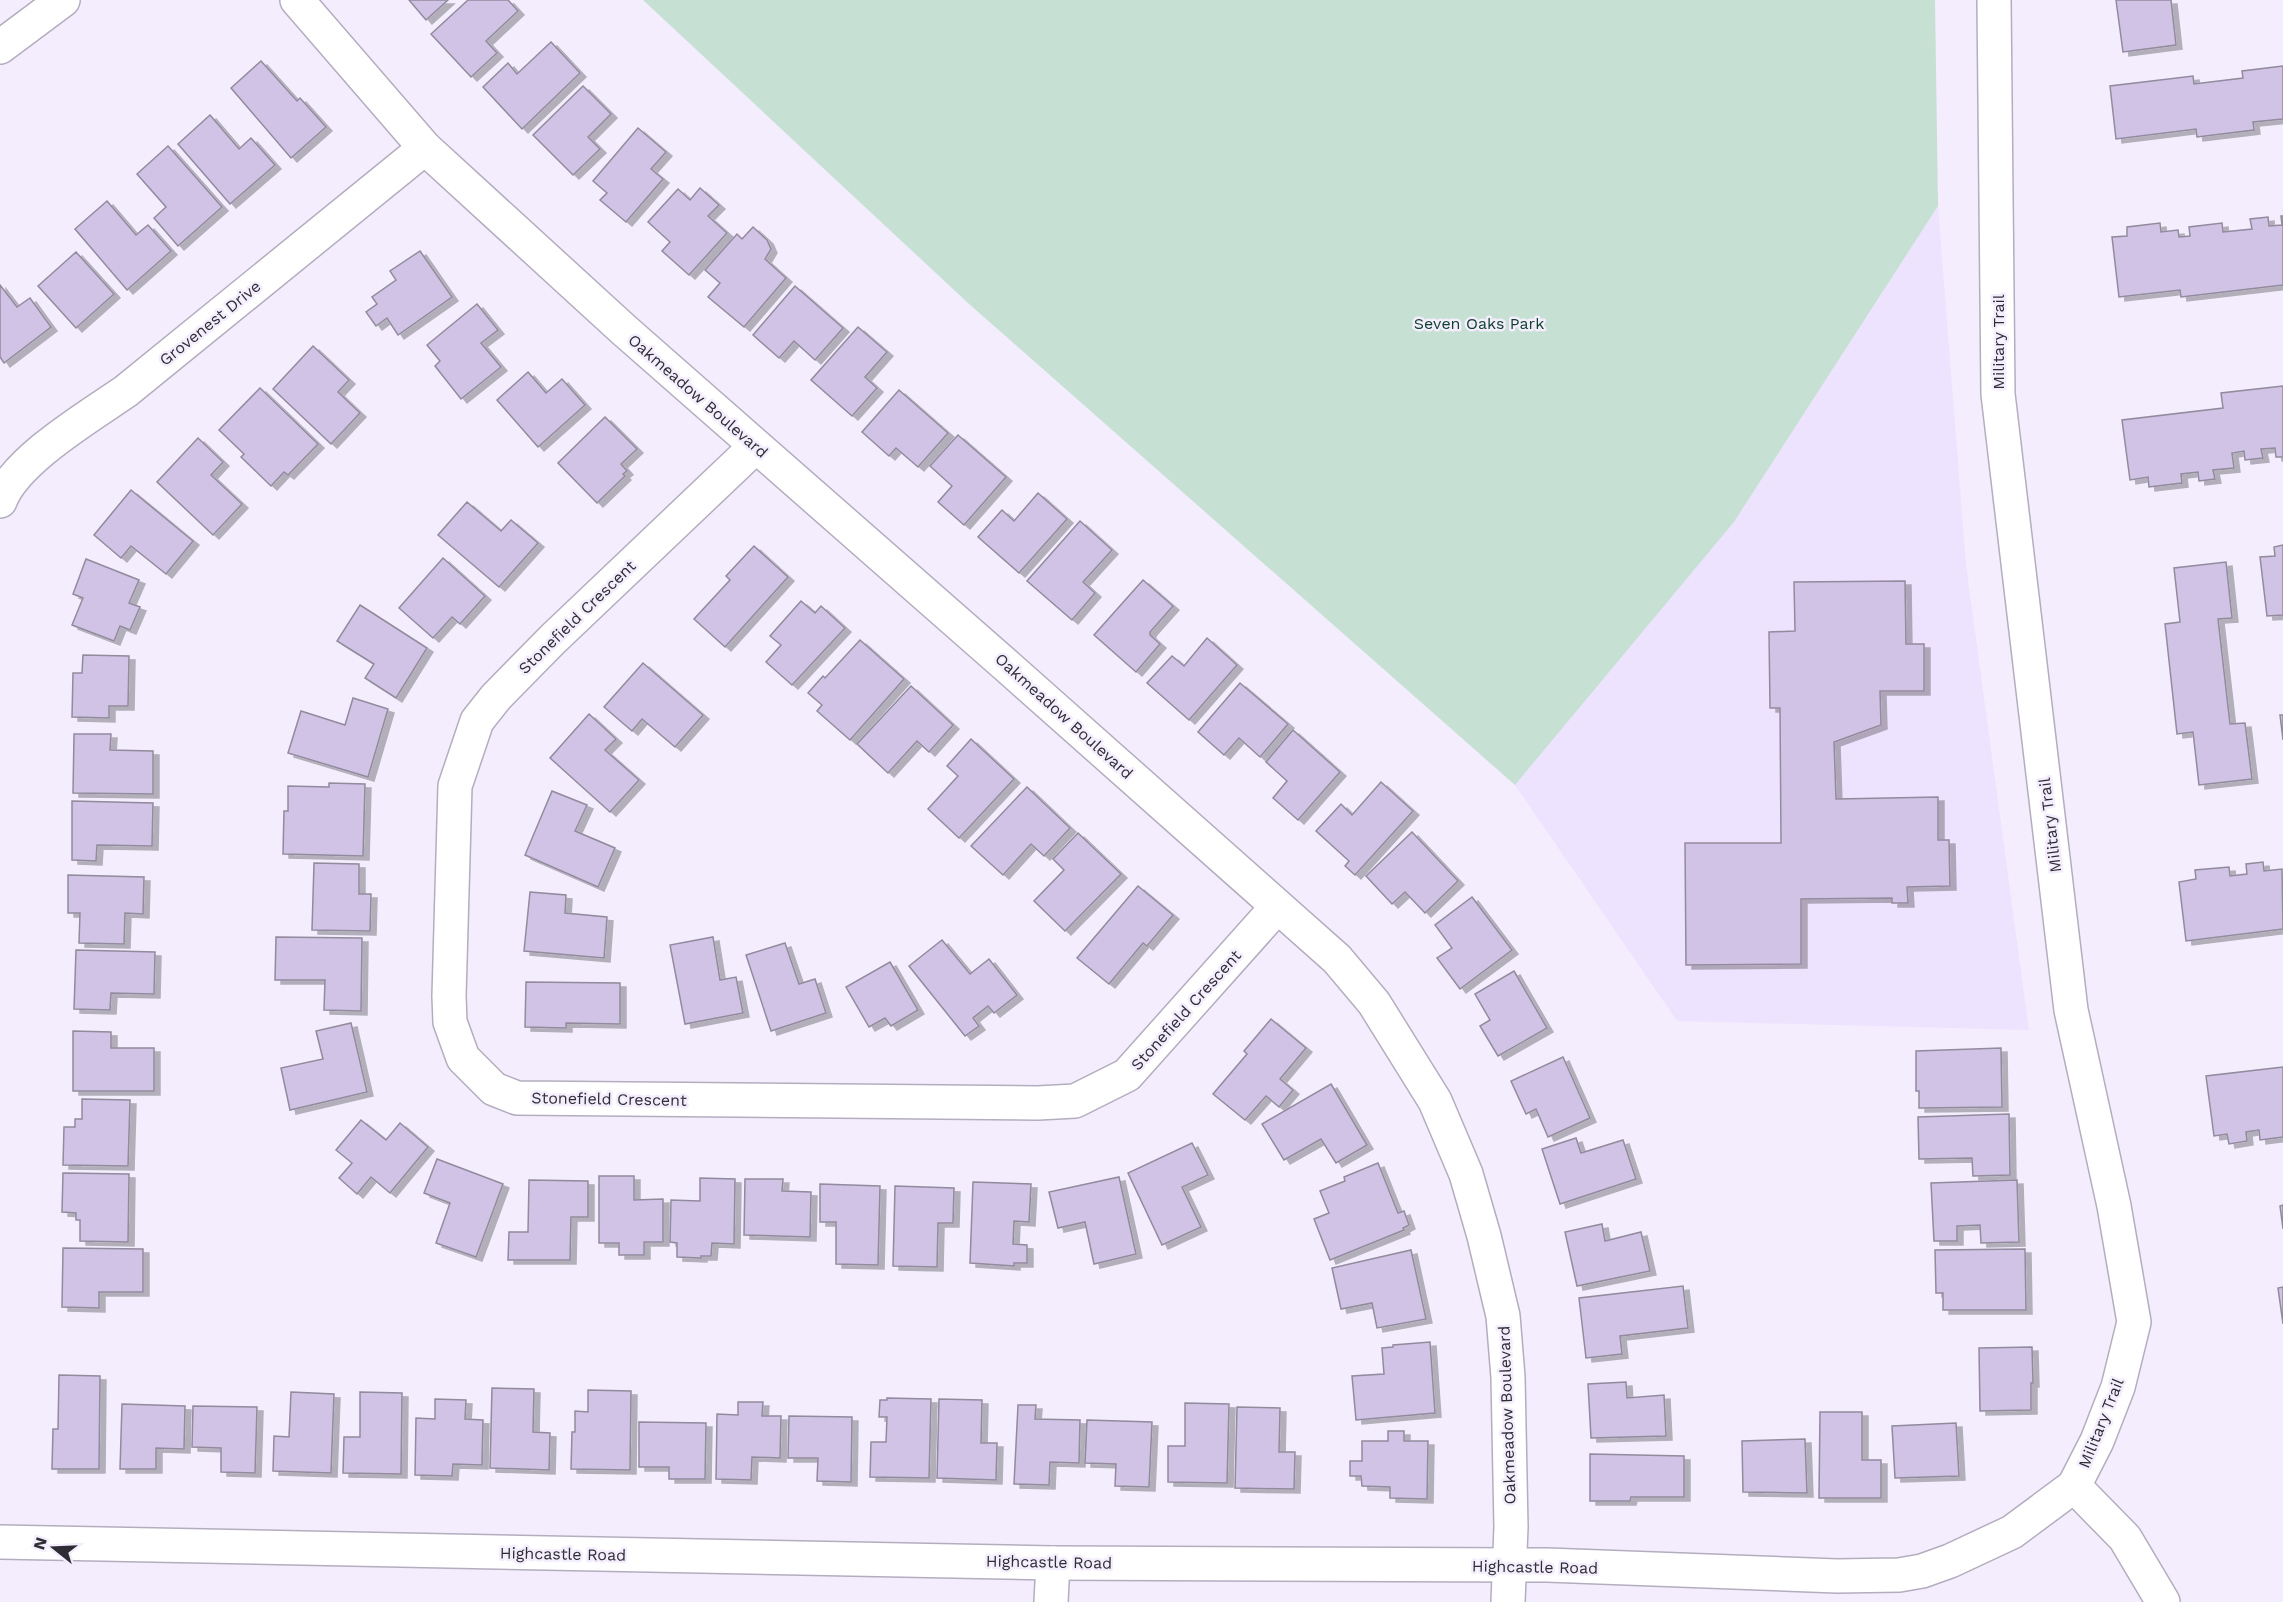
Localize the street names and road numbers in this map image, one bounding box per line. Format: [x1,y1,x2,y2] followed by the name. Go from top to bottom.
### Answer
[156,276,264,370] street label: Grovenest Drive
[1989,294,2008,390] street label: Military Trail
[624,330,772,462] street label: Oakmeadow Boulevard
[515,556,640,678] street label: Stonefield Crescent
[991,649,1137,783] street label: Oakmeadow Boulevard
[2035,776,2065,873] street label: Military Trail
[1127,946,1245,1074] street label: Stonefield Crescent
[531,1088,687,1110] street label: Stonefield Crescent
[1494,1325,1520,1505] street label: Oakmeadow Boulevard
[2074,1375,2128,1471] street label: Military Trail
[500,1543,626,1565] street label: Highcastle Road
[986,1551,1112,1573] street label: Highcastle Road
[1472,1556,1598,1578] street label: Highcastle Road

